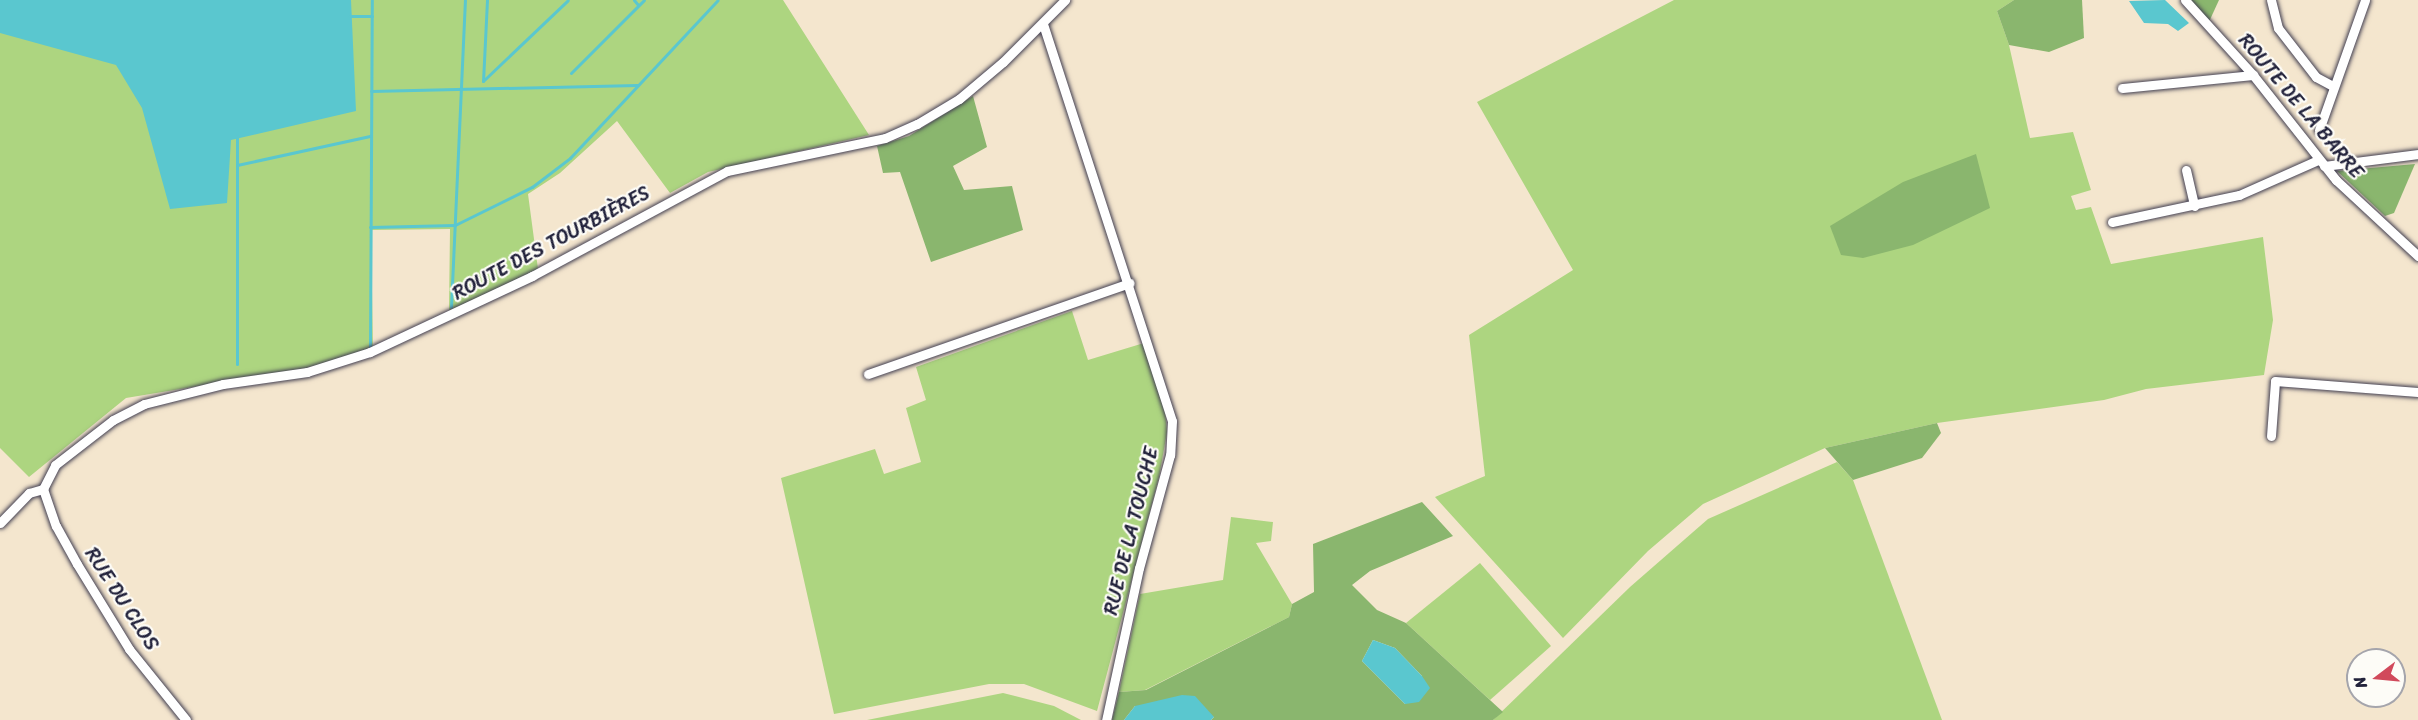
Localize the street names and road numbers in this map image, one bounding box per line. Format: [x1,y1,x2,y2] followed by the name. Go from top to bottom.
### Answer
[2233,29,2369,183] street label: ROUTE DE LA BARRE
[448,181,654,305] street label: ROUTE DES TOURBIÈRES
[1099,444,1163,618] street label: RUE DE LA TOUCHE
[80,543,164,655] street label: RUE DU CLOS

